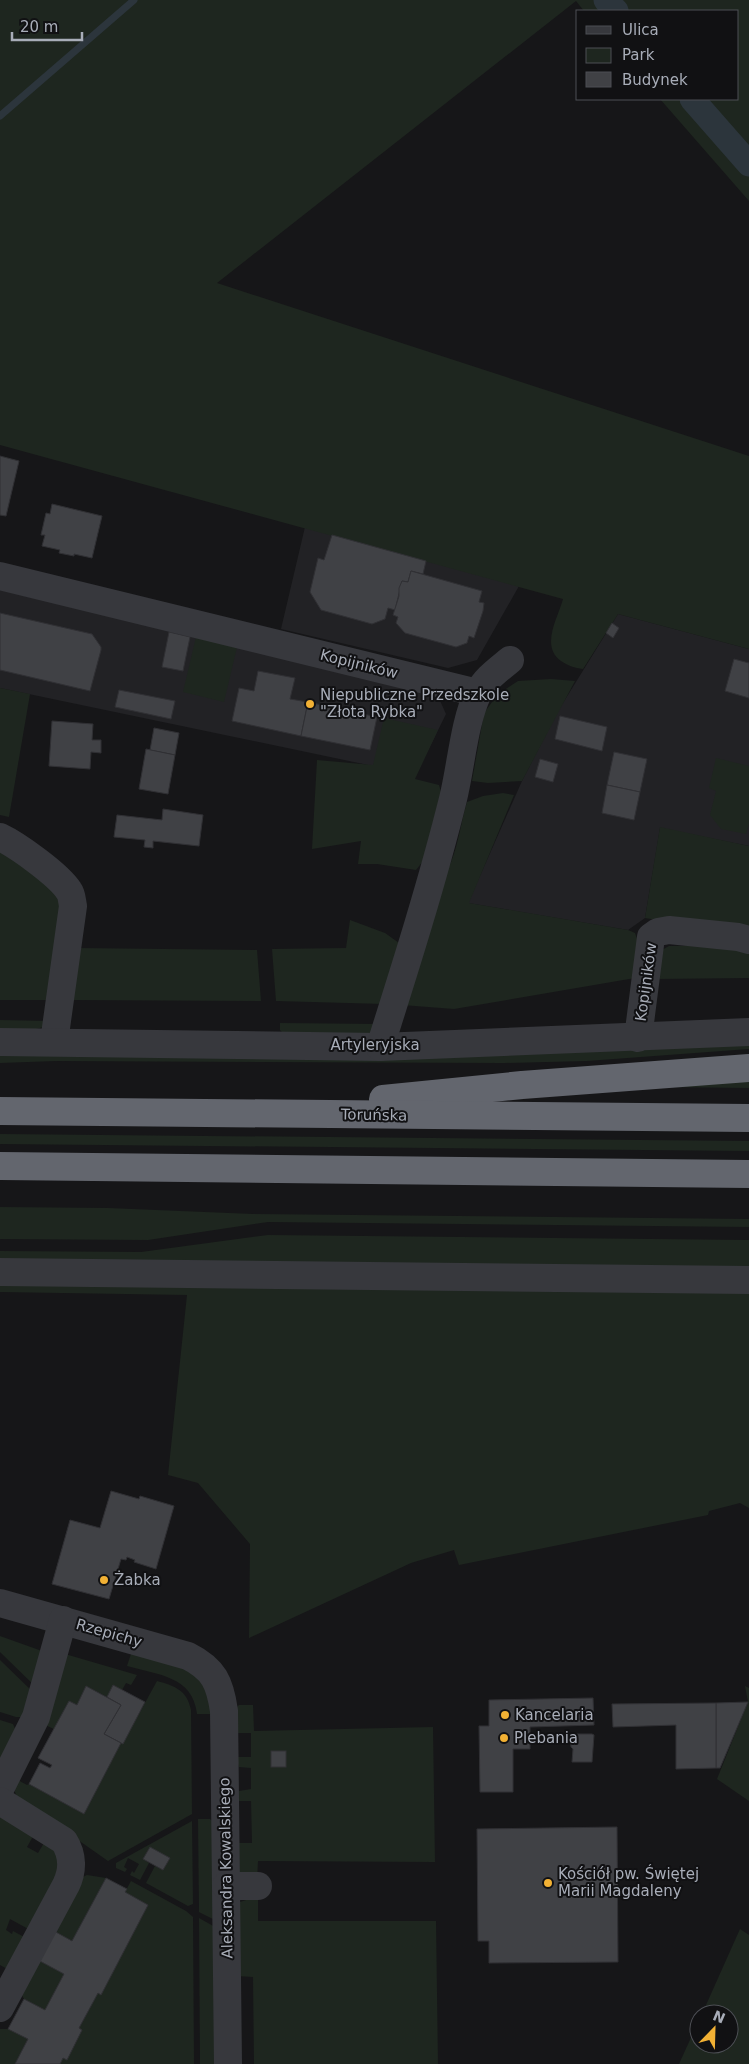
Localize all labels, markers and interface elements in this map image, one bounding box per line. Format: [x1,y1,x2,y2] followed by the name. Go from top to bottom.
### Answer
[12,10,82,42] scale bar
[576,10,739,100] legend
[20,18,58,36] text: 20 m
[622,21,659,39] text: Ulica
[622,46,655,64] text: Park
[622,71,688,89] text: Budynek
[318,646,400,682] street label: Kopijników
[320,686,509,721] place label: Niepubliczne Przedszkole "Złota Rybka"
[304,698,316,710] marker: Niepubliczne Przedszkole "Złota Rybka"
[632,941,660,1023] street label: Kopijników
[330,1036,420,1054] street label: Artyleryjska
[340,1105,407,1125] street label: Toruńska
[114,1570,161,1589] place label: Żabka
[98,1574,110,1586] marker: Żabka
[74,1615,144,1651] street label: Rzepichy
[515,1706,594,1724] place label: Kancelaria
[499,1709,511,1721] marker: Kancelaria
[514,1729,578,1747] place label: Plebania
[498,1732,510,1744] marker: Plebania
[215,1777,237,1959] street label: Aleksandra Kowalskiego
[558,1864,699,1900] place label: Kościół pw. Świętej Marii Magdaleny
[542,1877,554,1889] marker: Kościół pw. Świętej Marii Magdaleny
[689,2004,739,2054] north arrow
[711,2007,728,2027] text: N

